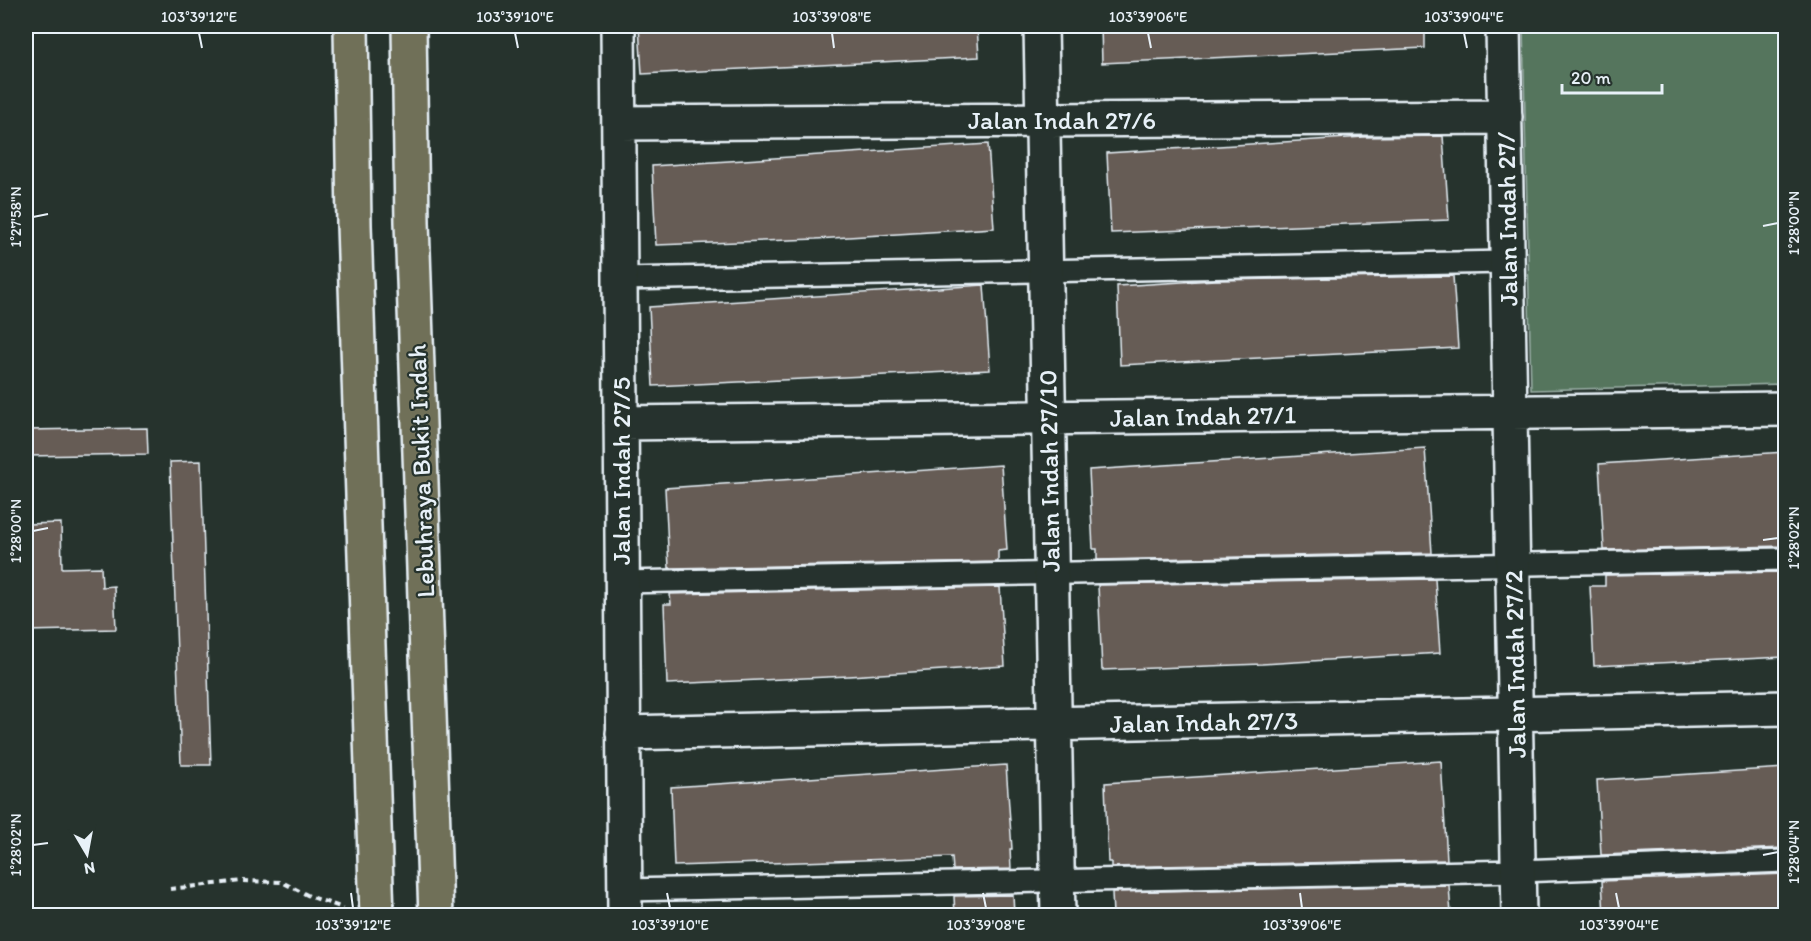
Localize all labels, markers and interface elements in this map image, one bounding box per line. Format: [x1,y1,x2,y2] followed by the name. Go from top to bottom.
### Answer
[161,8,237,26] text: 103°39'12"E
[476,8,554,26] text: 103°39'10"E
[793,8,871,26] text: 103°39'08"E
[1109,8,1187,26] text: 103°39'06"E
[1424,8,1504,26] text: 103°39'04"E
[1562,57,1662,95] scale bar
[1571,67,1611,89] text: 20 m
[968,104,1156,136] street label: Jalan Indah 27/6
[1489,131,1525,307] street label: Jalan Indah 27/
[7,186,25,248] text: 1°27'58"N
[1785,191,1803,255] text: 1°28'00"N
[401,343,441,598] street label: Lebuhraya Bukit Indah
[1031,369,1067,573] street label: Jalan Indah 27/10
[605,377,637,565] street label: Jalan Indah 27/5
[1109,398,1297,434] street label: Jalan Indah 27/1
[7,499,25,563] text: 1°28'00"N
[1785,506,1803,570] text: 1°28'02"N
[1497,569,1533,758] street label: Jalan Indah 27/2
[1109,704,1299,740] street label: Jalan Indah 27/3
[7,813,25,877] text: 1°28'02"N
[1785,820,1803,884] text: 1°28'04"N
[57,824,117,884] north arrow
[83,858,96,879] text: N
[315,916,391,934] text: 103°39'12"E
[631,916,709,934] text: 103°39'10"E
[947,916,1025,934] text: 103°39'08"E
[1263,916,1341,934] text: 103°39'06"E
[1579,916,1659,934] text: 103°39'04"E

